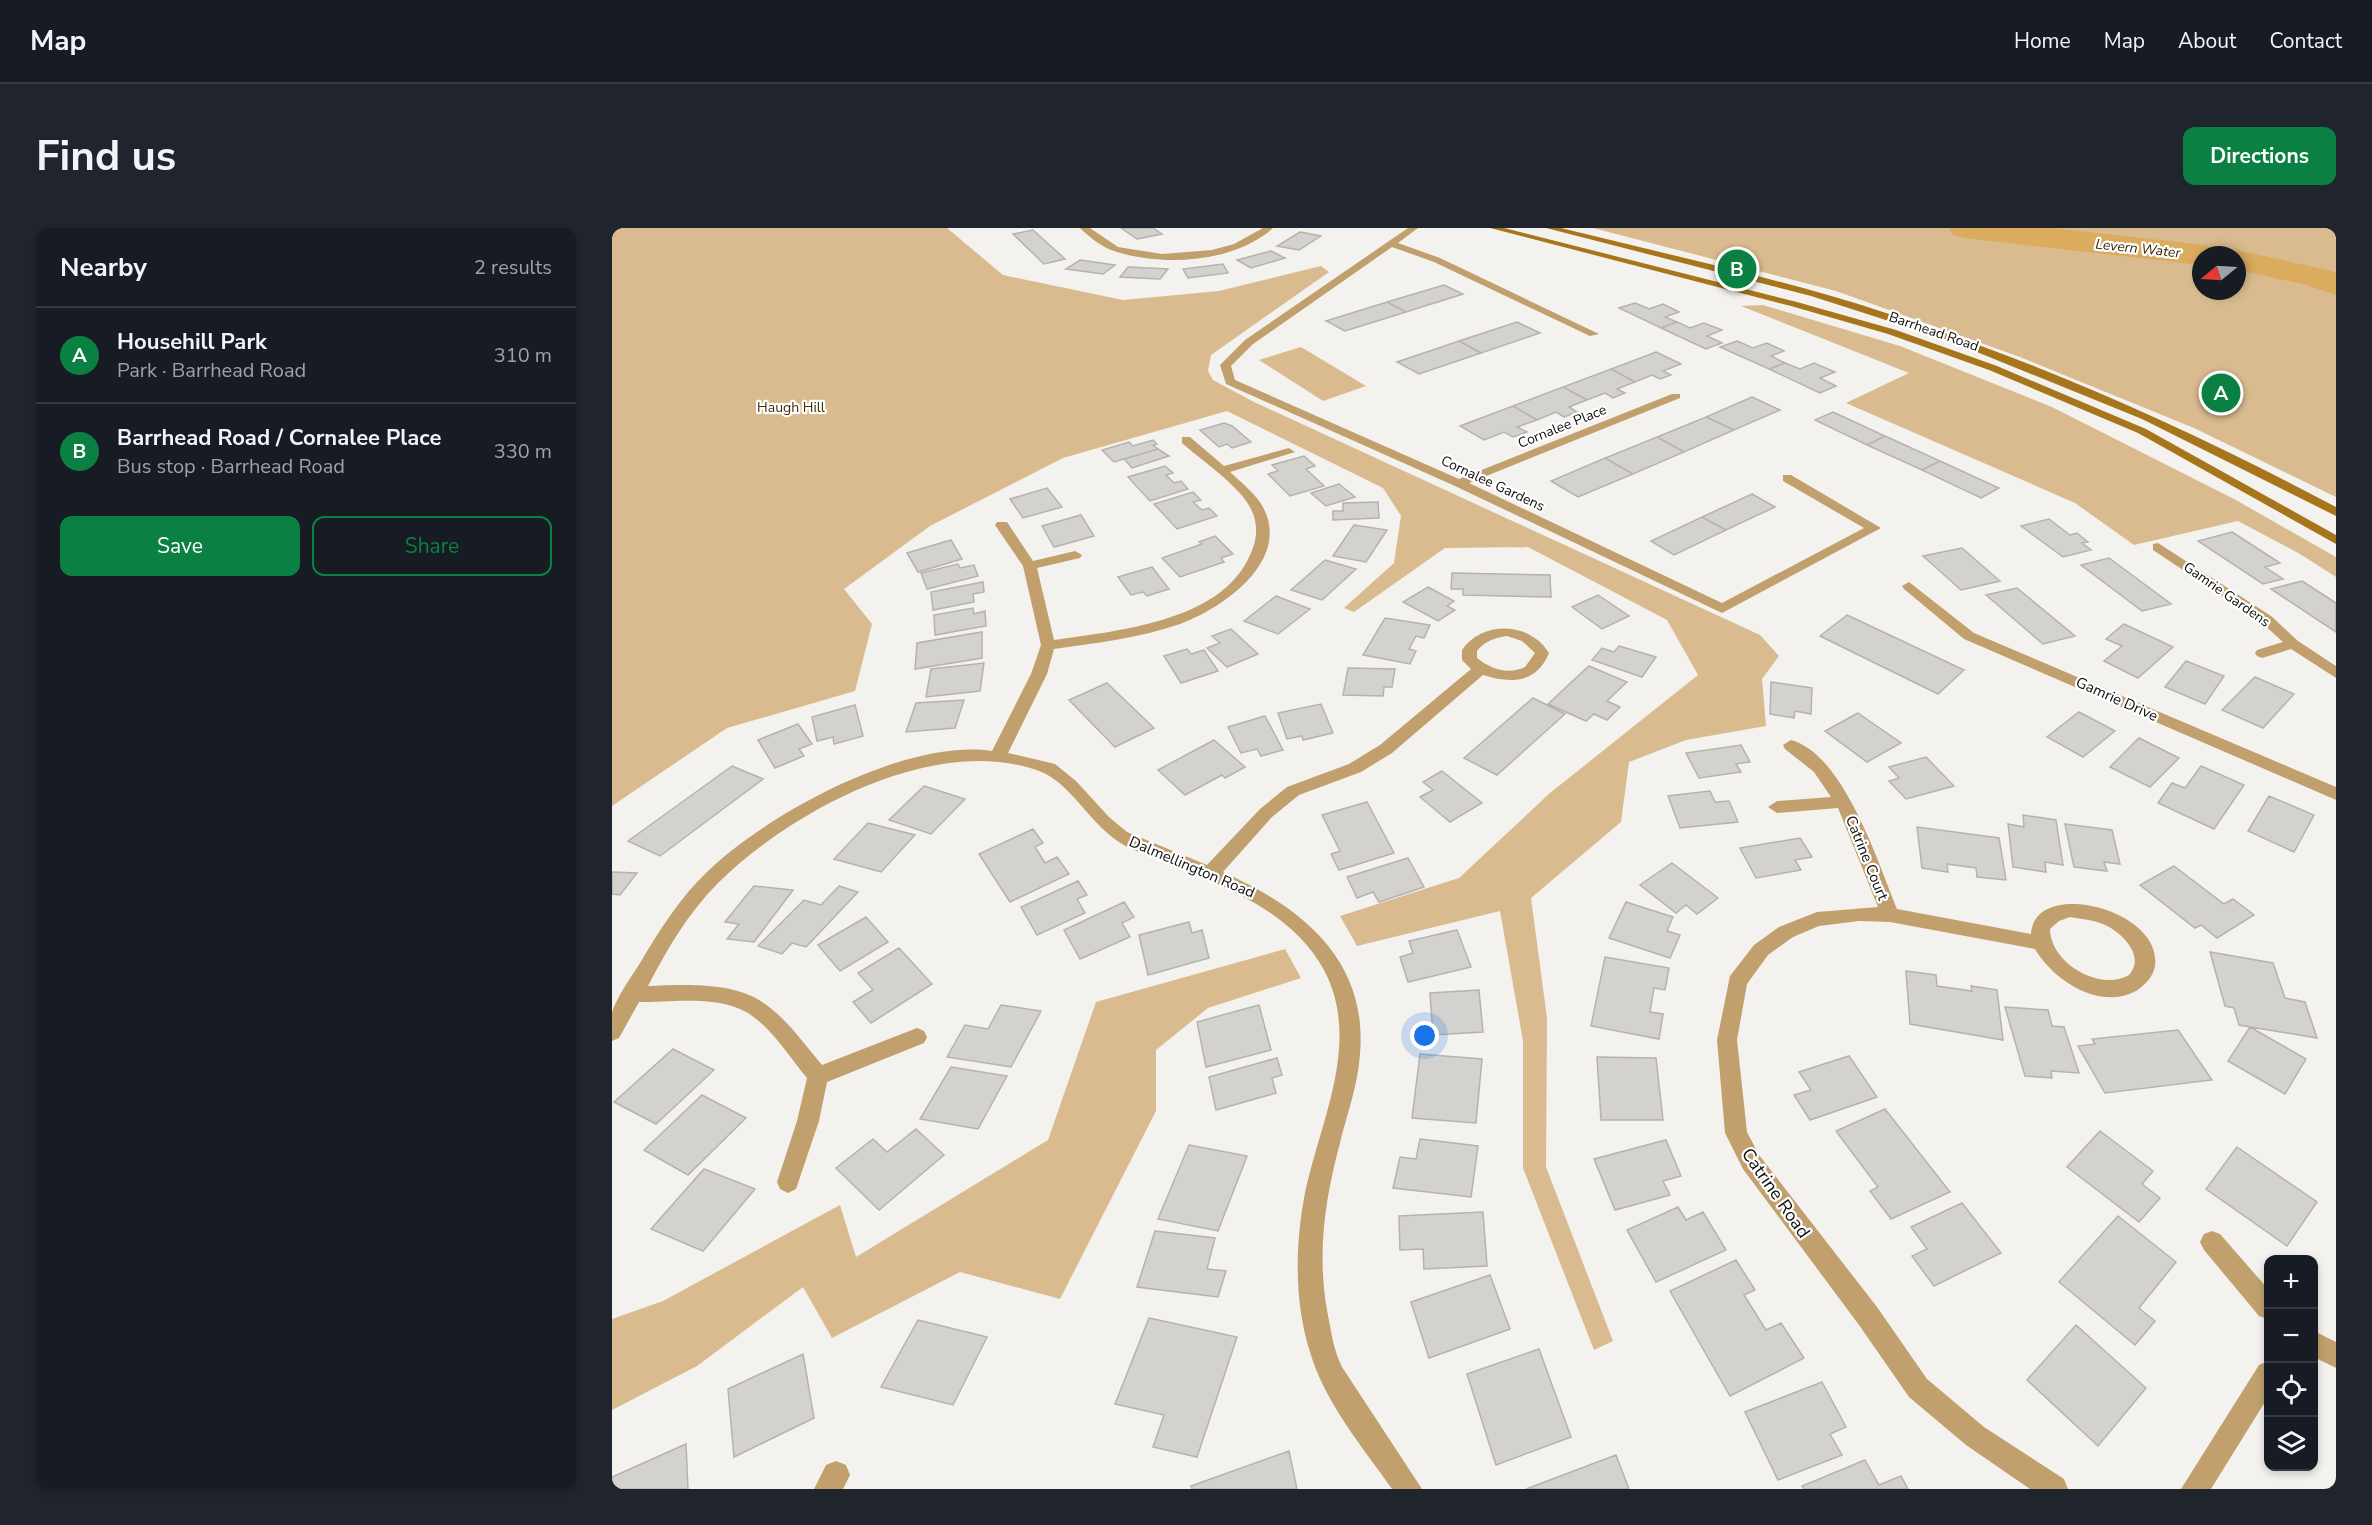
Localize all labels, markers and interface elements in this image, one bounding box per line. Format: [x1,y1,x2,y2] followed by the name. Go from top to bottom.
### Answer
[30,22,86,60] text: Map
[2014,27,2071,55] text: Home
[2104,27,2145,55] text: Map
[2178,27,2236,55] text: About
[2269,27,2342,55] text: Contact
[2183,127,2336,185] button: Directions
[36,128,176,185] text: Find us
[2095,235,2182,263] water label: Levern Water
[1718,246,1756,291] pin: B
[2192,246,2246,300] north arrow
[60,250,147,285] text: Nearby
[474,254,552,281] text: 2 results
[1886,307,1981,356] street label: Barrhead Road
[117,327,267,357] text: Househill Park
[72,342,87,369] text: A
[494,342,552,369] text: 310 m
[117,357,306,384] text: Park · Barrhead Road
[2202,370,2240,416] pin: A
[757,398,826,417] park label: Haugh Hill
[1515,400,1609,453] street label: Cornalee Place
[117,423,441,453] text: Barrhead Road / Cornalee Place
[73,438,86,465] text: B
[494,438,552,465] text: 330 m
[1438,451,1548,516] street label: Cornalee Gardens
[117,453,345,480] text: Bus stop · Barrhead Road
[60,516,300,576] button: Save
[312,516,552,576] button: Share
[2180,557,2274,632] street label: Gamrie Gardens
[2073,672,2161,726] street label: Gamrie Drive
[1841,813,1893,904] street label: Catrine Court
[1126,831,1258,903] street label: Dalmellington Road
[1410,1021,1439,1050] your location
[1736,1143,1816,1243] street label: Catrine Road
[2264,1255,2318,1471] map controls
[2264,1255,2318,1309] button: +
[2264,1309,2318,1363] button: −
[2264,1363,2318,1417] button: locate
[2264,1417,2318,1471] button: layers

